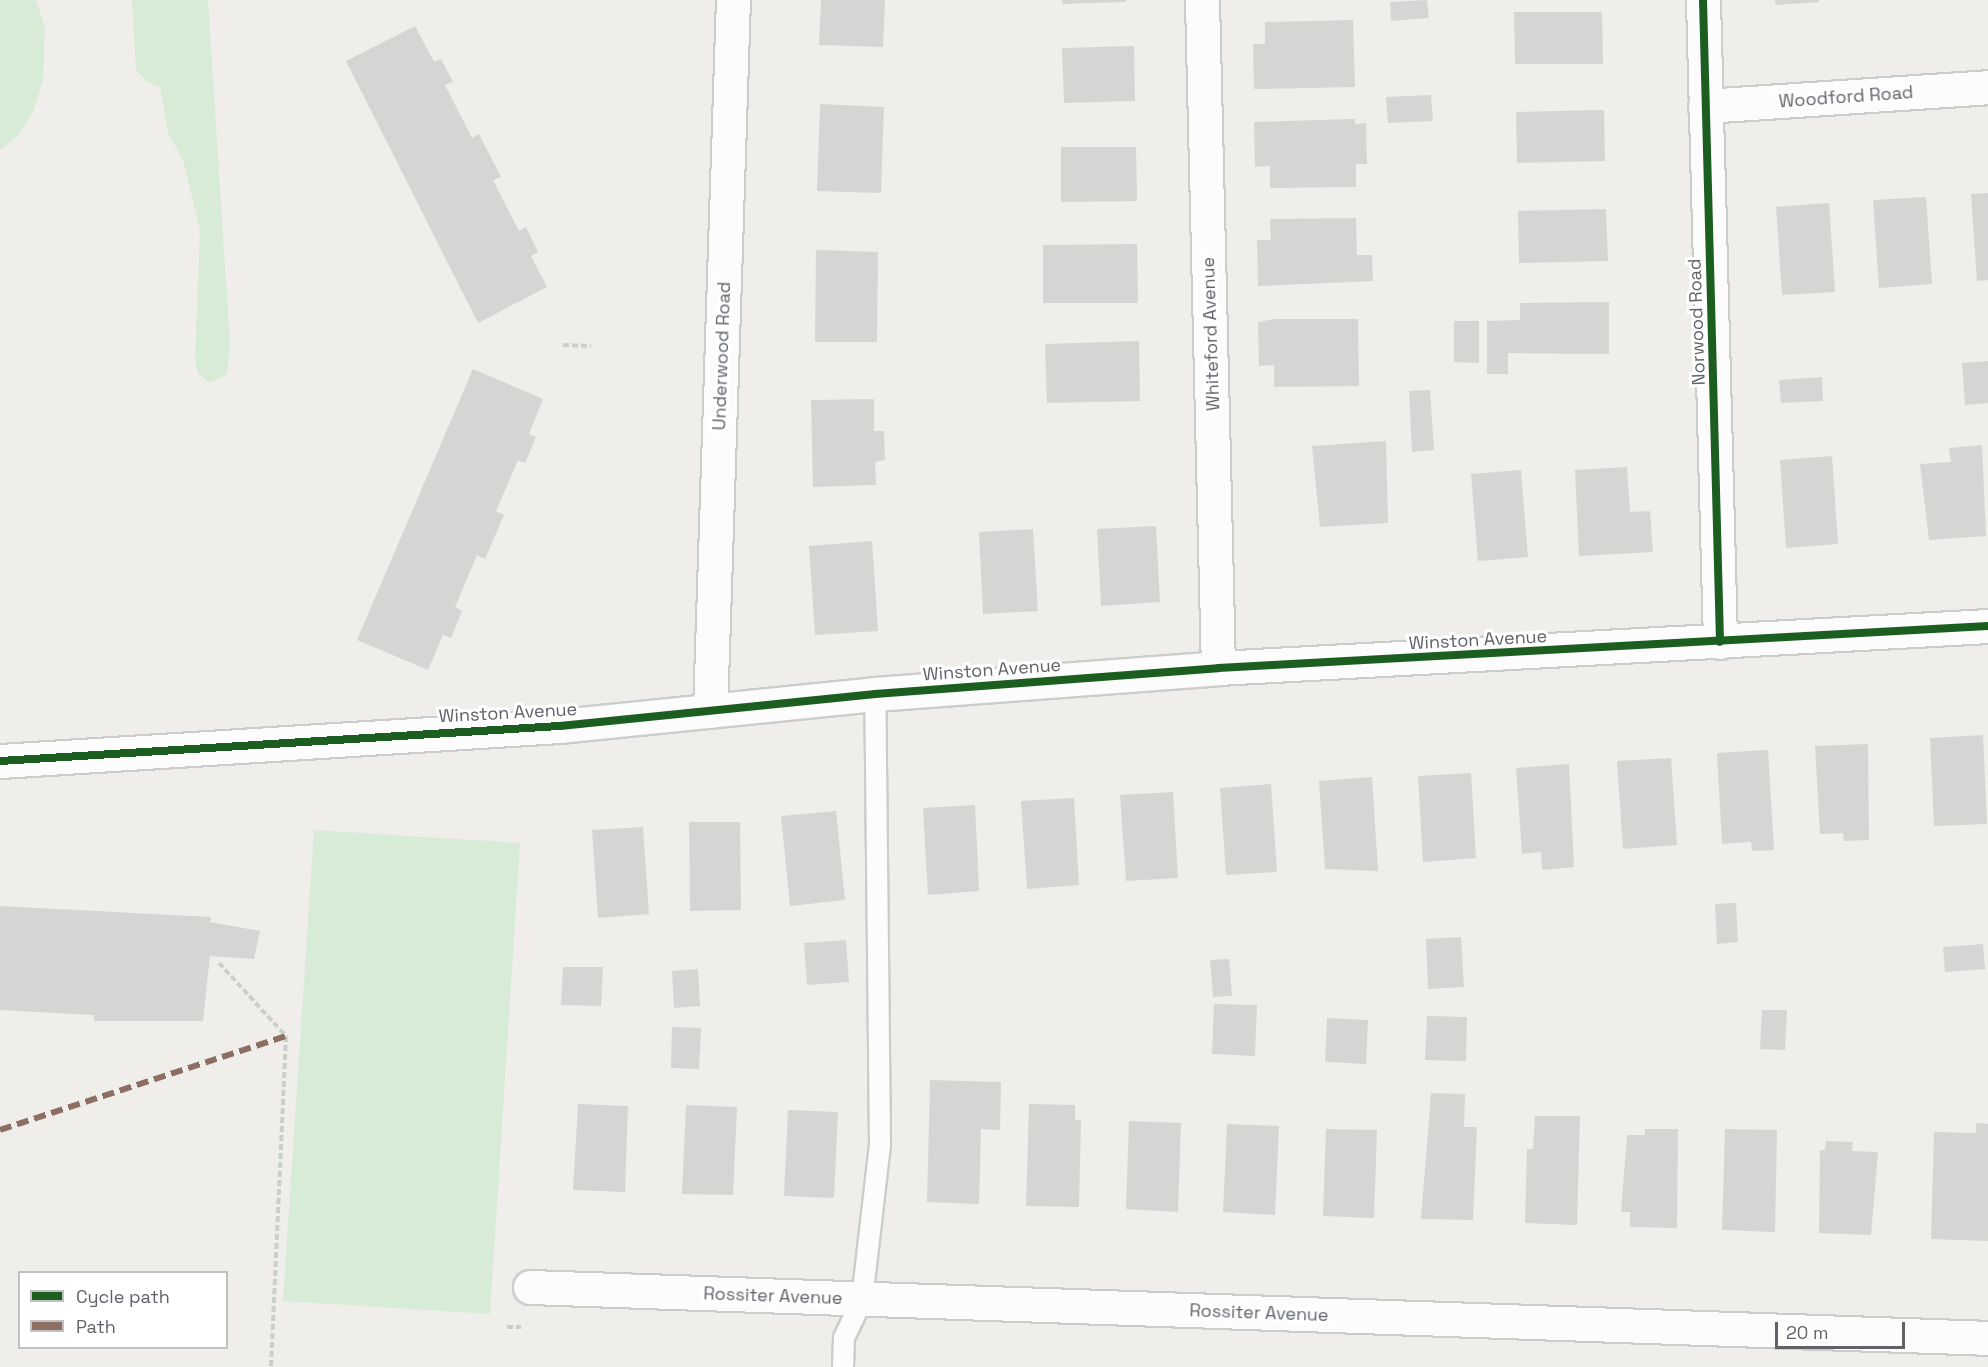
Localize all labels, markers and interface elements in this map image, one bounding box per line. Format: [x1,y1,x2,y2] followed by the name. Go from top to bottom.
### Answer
[1778,82,1914,112] street label: Woodford Road
[1198,256,1224,412] street label: Whiteford Avenue
[1684,258,1710,386] street label: Norwood Road
[709,281,735,431] street label: Underwood Road
[1408,626,1548,654] street label: Winston Avenue
[922,654,1062,686] street label: Winston Avenue
[438,699,578,727] street label: Winston Avenue
[18,1271,228,1349] legend
[703,1283,843,1309] street label: Rossiter Avenue
[76,1285,170,1308] text: Cycle path
[1189,1300,1329,1326] street label: Rossiter Avenue
[1778,1310,1908,1348] scale bar
[76,1315,116,1338] text: Path
[1786,1321,1829,1344] text: 20 m

